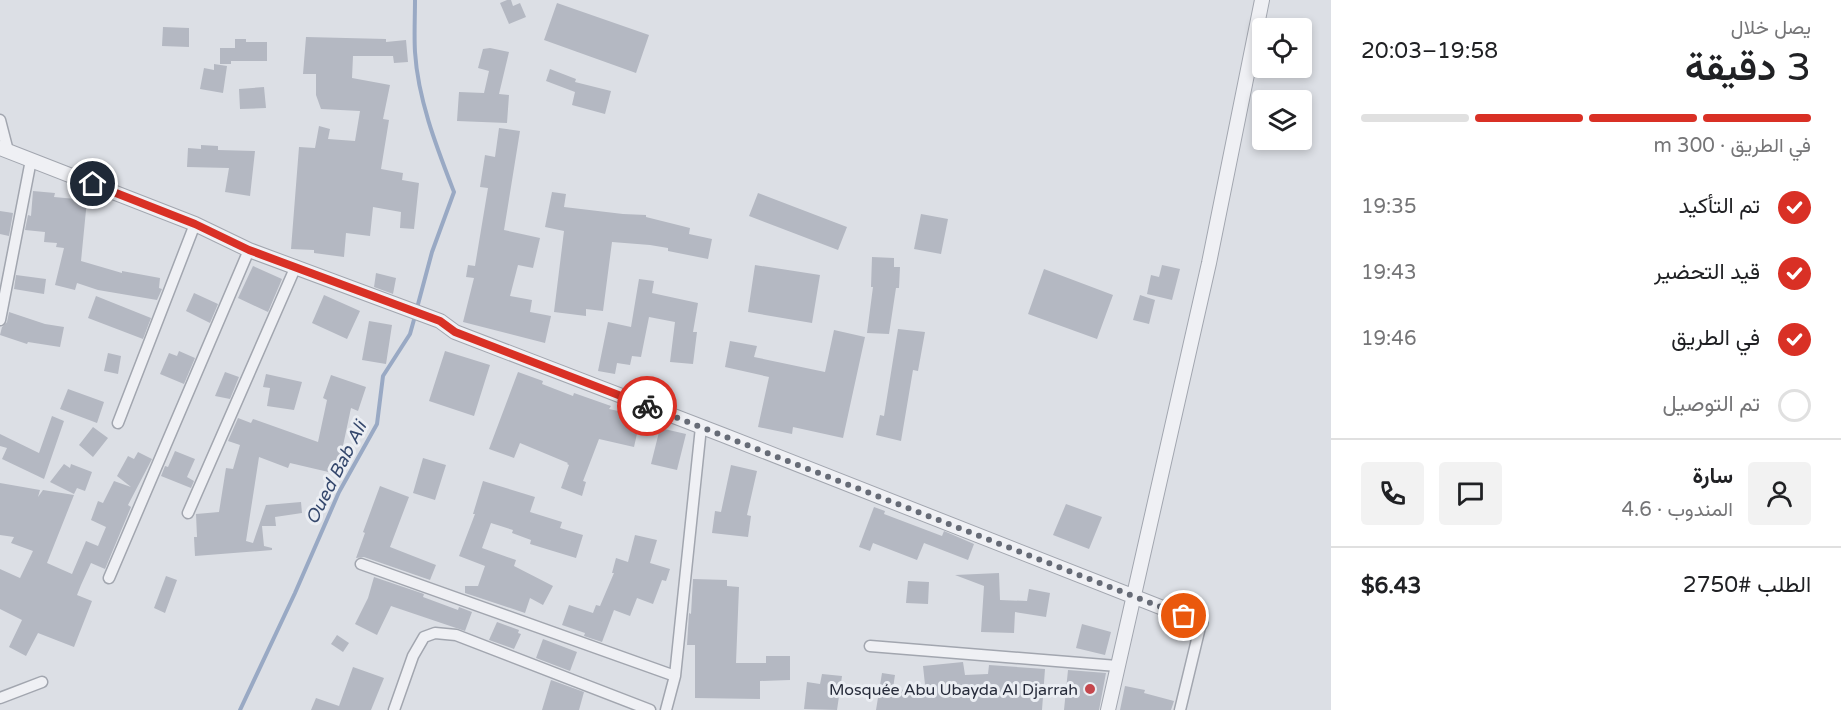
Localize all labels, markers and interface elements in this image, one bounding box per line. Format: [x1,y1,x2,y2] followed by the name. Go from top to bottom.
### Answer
[1731,16,1811,40] text: يصل خلال
[1252,18,1312,150] map controls
[1252,18,1312,78] button: locate
[1361,38,1498,64] text: 19:58–20:03
[1685,44,1811,91] text: 3 دقيقة
[1252,90,1312,150] button: layers
[1654,134,1811,158] text: في الطريق · 300 m
[67,158,118,209] pin
[76,167,109,200] icon: home
[1778,191,1811,224] icon: check
[1679,193,1760,219] text: تم التأكيد
[1361,195,1416,219] text: 19:35
[1778,257,1811,290] icon: check
[1654,259,1760,285] text: قيد التحضير
[1361,261,1416,285] text: 19:43
[1778,323,1811,356] icon: check
[1671,325,1760,351] text: في الطريق
[1361,327,1416,351] text: 19:46
[617,376,677,436] courier
[631,390,664,423] icon: bike
[1663,391,1760,417] text: تم التوصيل
[301,416,372,528] water label: Oued Bab Ali
[1361,462,1424,525] button: phone
[1439,462,1502,525] button: chat
[1748,462,1811,525] button: person
[1692,463,1733,489] text: سارة
[1621,498,1733,522] text: المندوب · 4.6
[1683,572,1811,598] text: الطلب #2750
[1361,573,1421,599] text: $6.43
[1158,590,1209,641] pin
[1167,599,1200,632] icon: bag
[829,680,1078,700] place label: Mosquée Abu Ubayda Al Djarrah
[1083,682,1097,696] marker: Mosquée Abu Ubayda Al Djarrah

